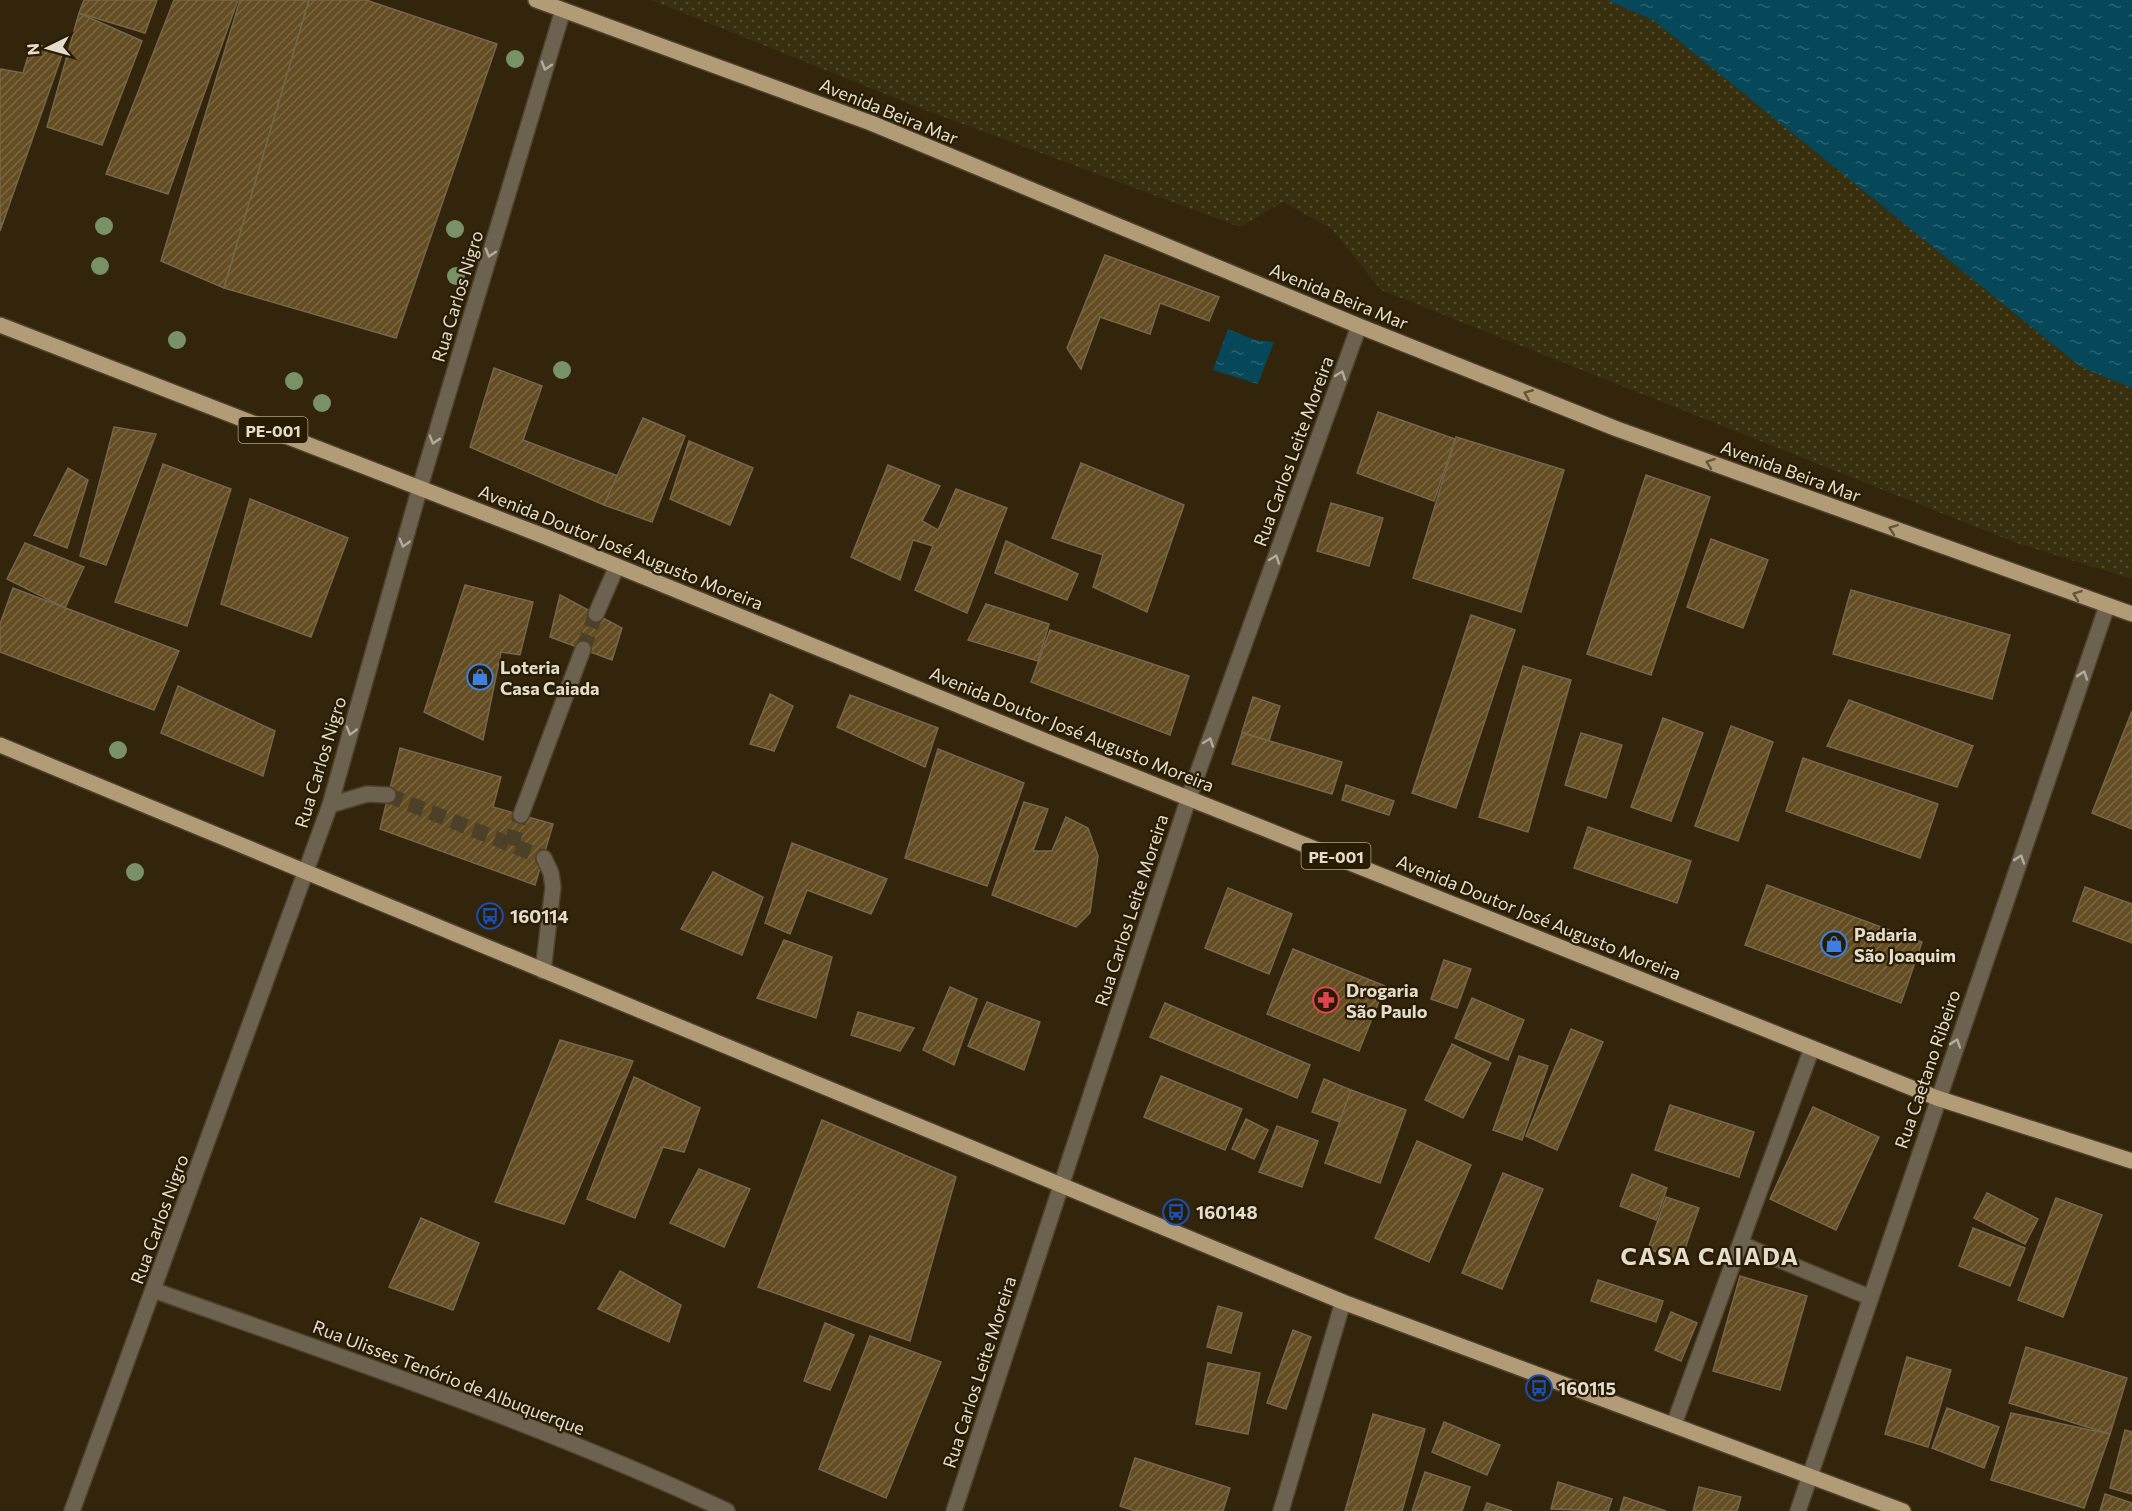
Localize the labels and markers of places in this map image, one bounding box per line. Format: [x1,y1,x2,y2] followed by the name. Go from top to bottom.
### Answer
[500,656,599,699] place label: Loteria Casa Caiada
[465,662,495,692] shop icon: Loteria Casa Caiada
[475,901,505,931] bus stop icon: 160114
[510,905,569,927] place label: 160114
[1854,923,1956,966] place label: Padaria São Joaquim
[1819,929,1849,959] shop icon: Padaria São Joaquim
[1346,979,1428,1022] place label: Drogaria São Paulo
[1311,985,1341,1015] pharmacy icon: Drogaria São Paulo
[1161,1197,1191,1227] bus stop icon: 160148
[1196,1201,1258,1223] place label: 160148
[1524,1373,1554,1403] bus stop icon: 160115
[1558,1377,1616,1399] place label: 160115

